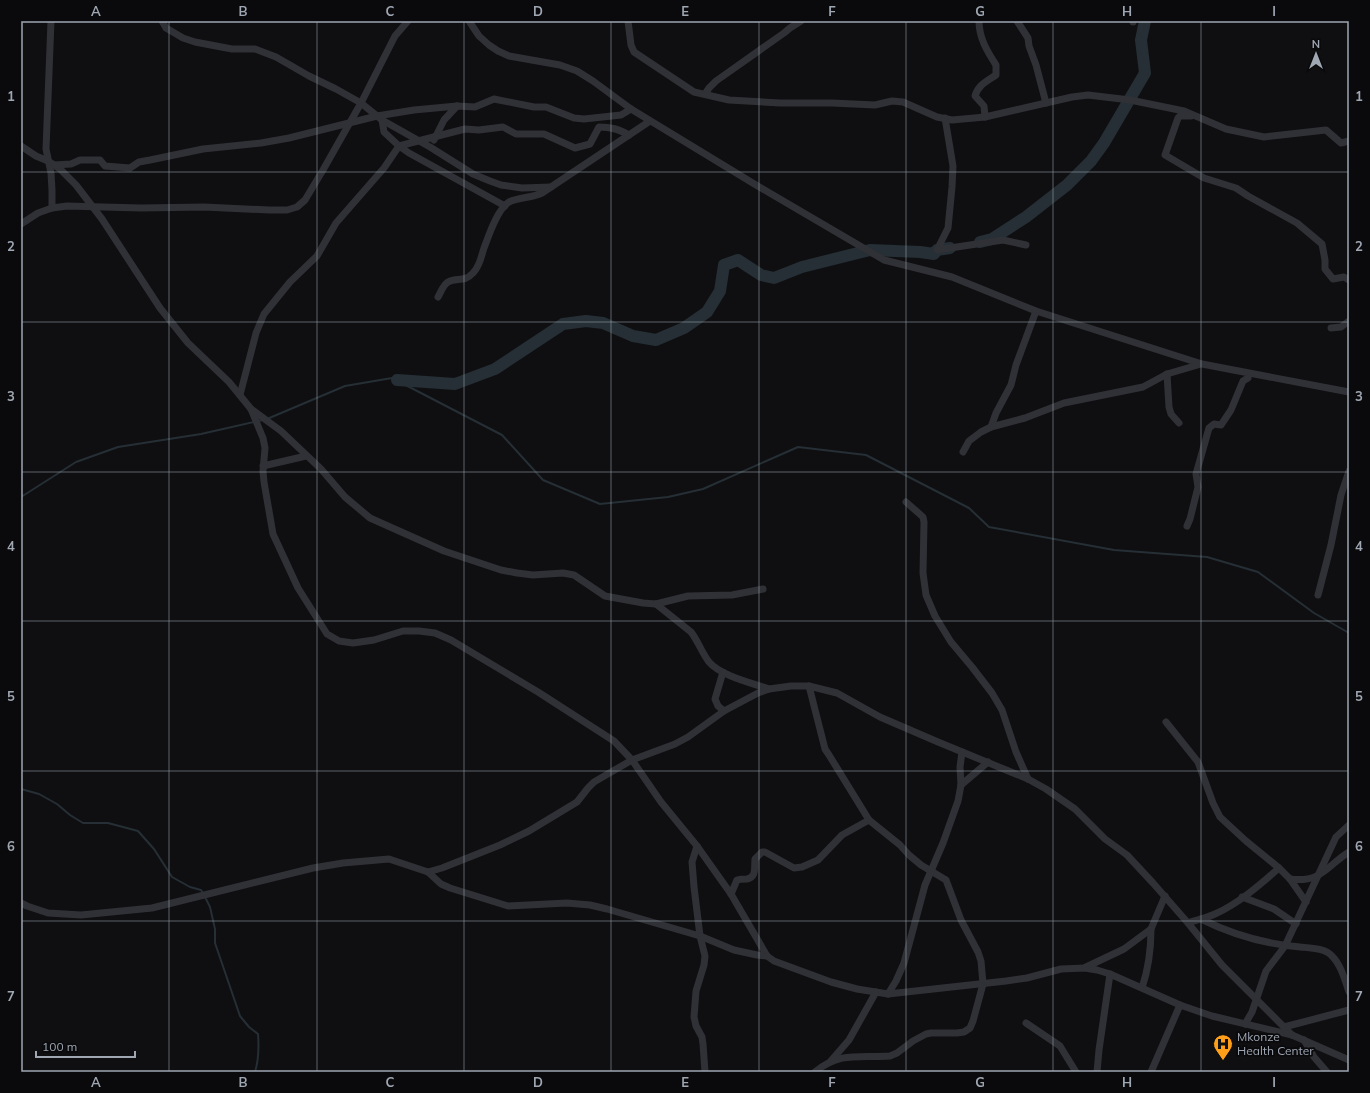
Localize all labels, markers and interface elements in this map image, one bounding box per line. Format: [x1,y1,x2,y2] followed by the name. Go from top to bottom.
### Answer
[91,3,101,19] text: A
[239,3,248,19] text: B
[386,3,395,19] text: C
[533,3,543,19] text: D
[681,3,689,19] text: E
[828,3,836,19] text: F
[975,3,985,19] text: G
[1122,3,1132,19] text: H
[1272,3,1276,19] text: I
[1296,34,1336,74] north arrow
[1312,37,1320,51] text: N
[7,88,15,104] text: 1
[1355,88,1363,104] text: 1
[7,238,15,254] text: 2
[1355,238,1363,254] text: 2
[7,388,15,404] text: 3
[1355,388,1363,404] text: 3
[7,538,15,554] text: 4
[1355,538,1363,554] text: 4
[7,688,15,704] text: 5
[1355,688,1363,704] text: 5
[7,838,15,854] text: 6
[1355,838,1363,854] text: 6
[7,988,15,1004] text: 7
[1355,988,1363,1004] text: 7
[1237,1029,1314,1058] place label: Mkonze Health Center
[36,1033,135,1059] scale bar
[1212,1033,1234,1061] hospital icon: Mkonze Health Center
[42,1039,77,1054] text: 100 m
[91,1074,101,1090] text: A
[239,1074,248,1090] text: B
[386,1074,395,1090] text: C
[533,1074,543,1090] text: D
[681,1074,689,1090] text: E
[828,1074,836,1090] text: F
[975,1074,985,1090] text: G
[1122,1074,1132,1090] text: H
[1272,1074,1276,1090] text: I

